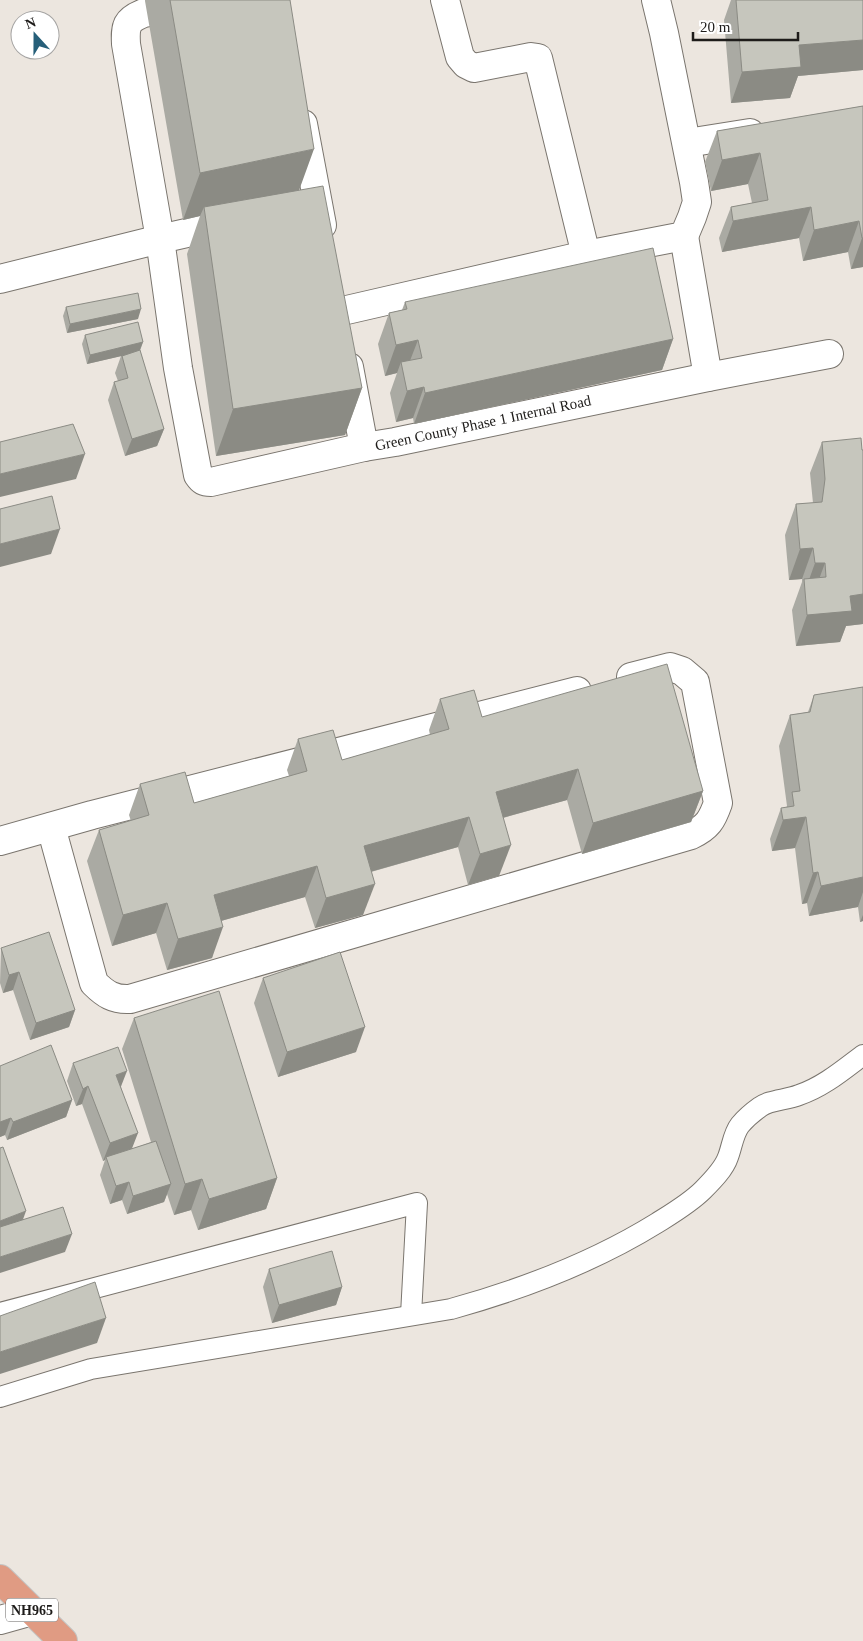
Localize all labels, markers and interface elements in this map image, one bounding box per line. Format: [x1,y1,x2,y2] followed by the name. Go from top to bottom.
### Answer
[10,10,60,60] north arrow
[693,10,798,42] scale bar
[23,15,38,32] text: N
[700,19,731,35] text: 20 m
[374,392,593,454] street label: Green County Phase 1 Internal Road
[6,1598,58,1622] road number: NH965

